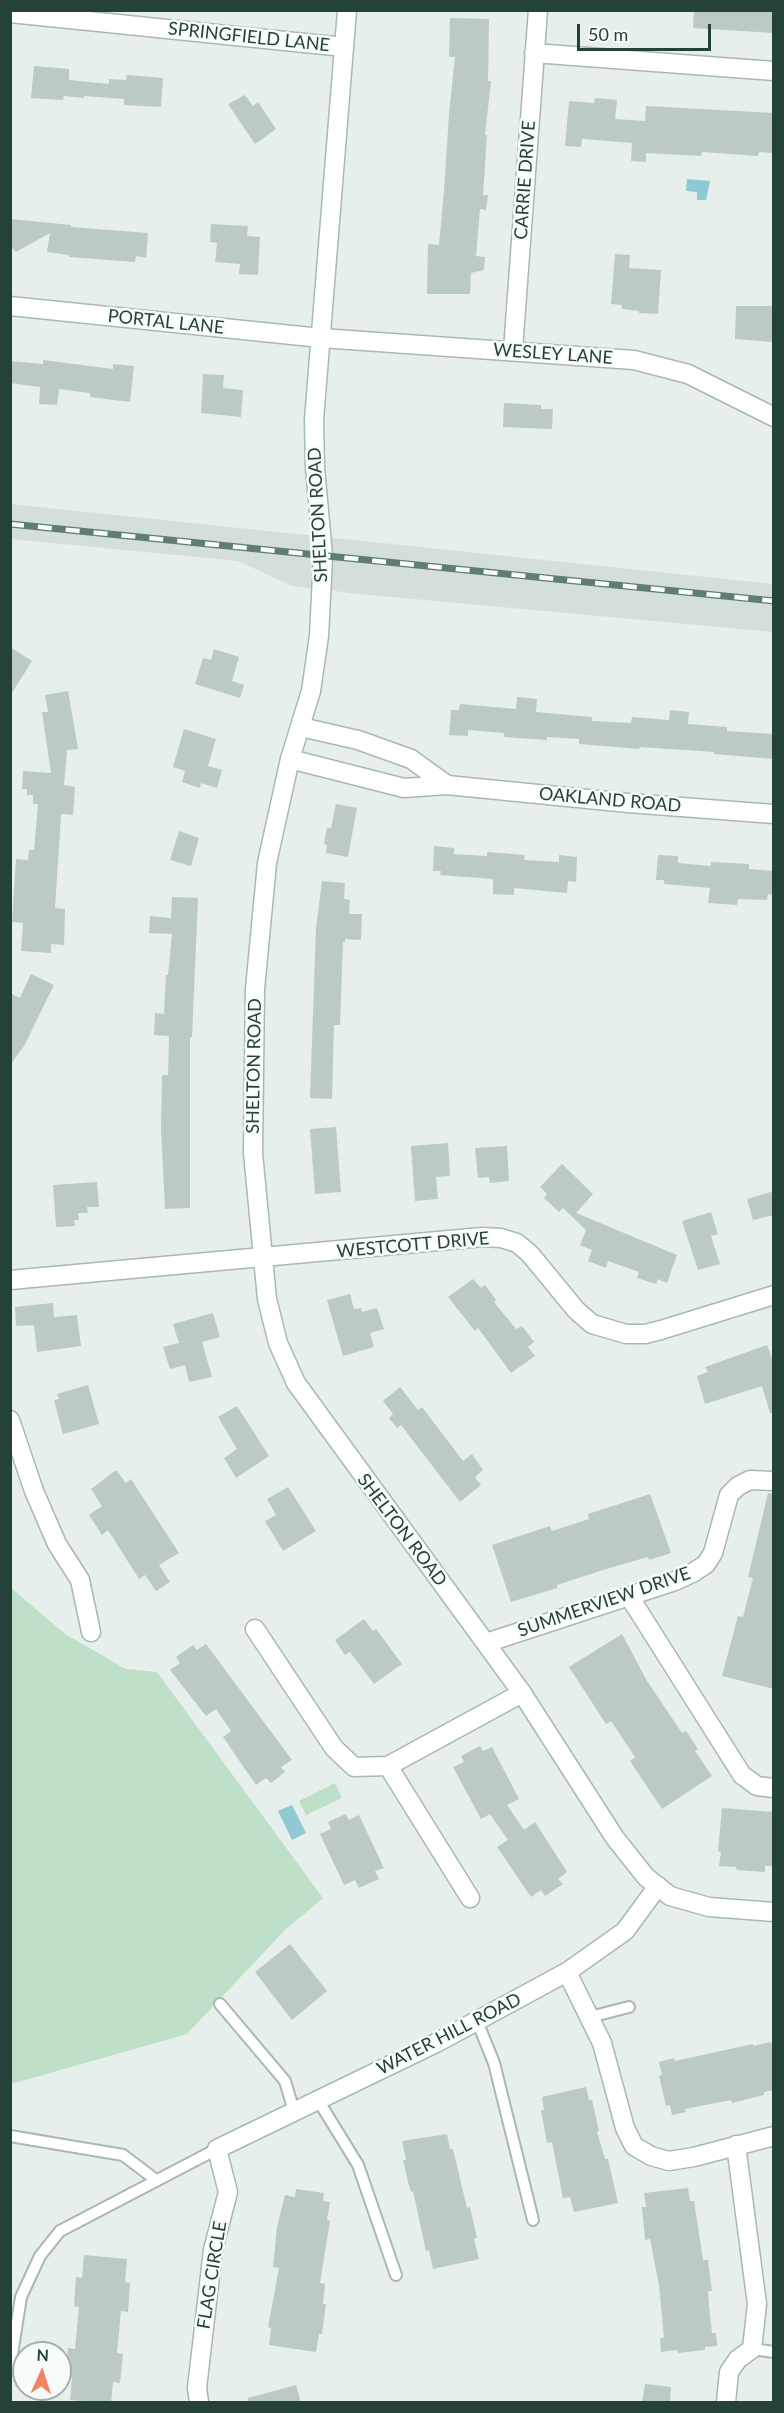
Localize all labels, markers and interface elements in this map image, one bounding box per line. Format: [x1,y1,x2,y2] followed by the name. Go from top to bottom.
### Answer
[580,12,714,50] scale bar
[167,18,331,56] street label: SPRINGFIELD LANE
[588,23,628,45] text: 50 m
[510,120,540,240] street label: CARRIE DRIVE
[107,305,225,339] street label: PORTAL LANE
[492,339,614,369] street label: WESLEY LANE
[304,447,332,583] street label: SHELTON ROAD
[538,783,682,817] street label: OAKLAND ROAD
[242,998,266,1134] street label: SHELTON ROAD
[336,1228,490,1262] street label: WESTCOTT DRIVE
[353,1469,451,1591] street label: SHELTON ROAD
[515,1562,693,1642] street label: SUMMERVIEW DRIVE
[373,1988,525,2080] street label: WATER HILL ROAD
[193,2220,231,2330] street label: FLAG CIRCLE
[12,2341,72,2401] north arrow
[36,2345,50,2364] text: N

